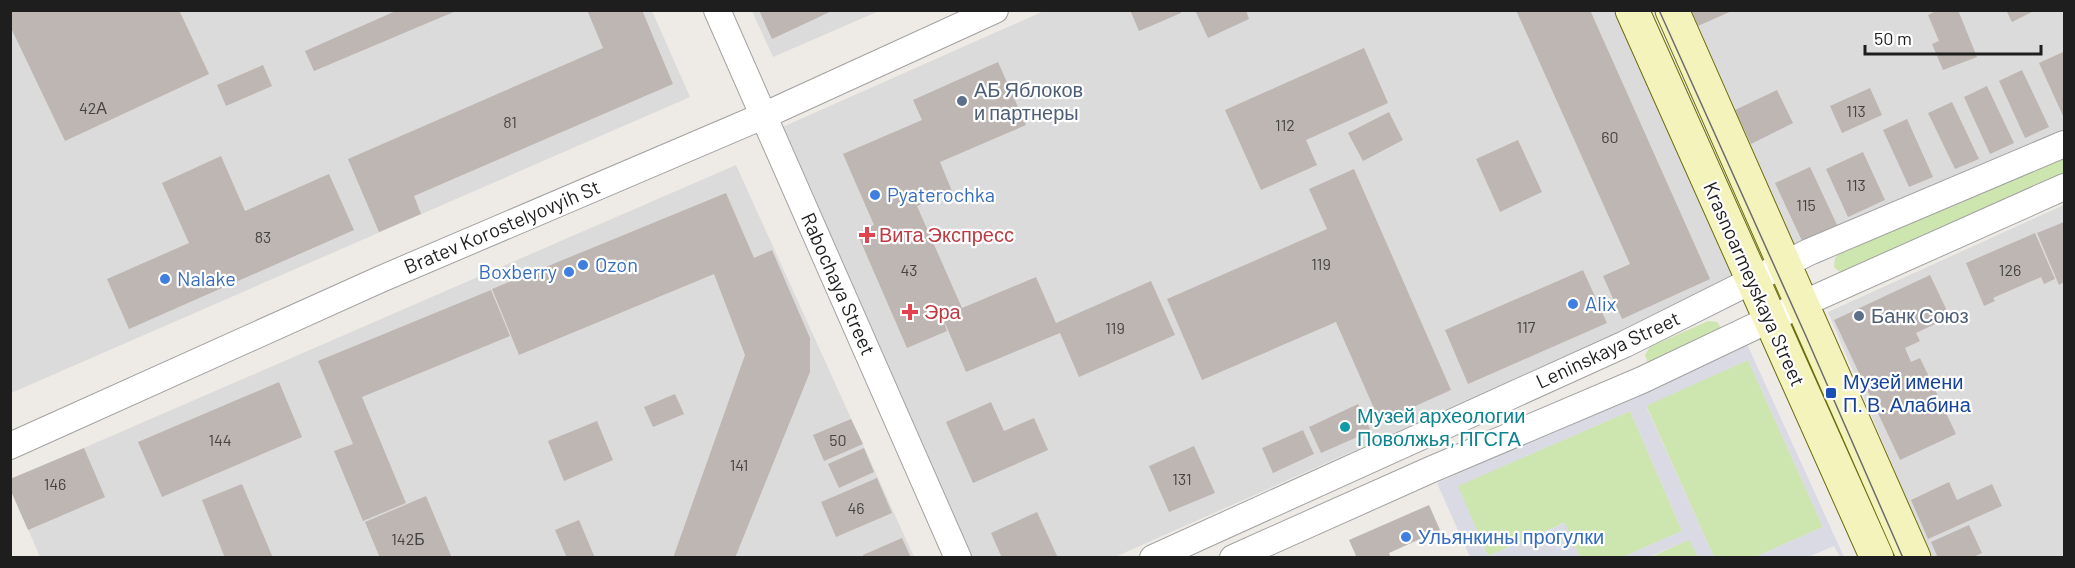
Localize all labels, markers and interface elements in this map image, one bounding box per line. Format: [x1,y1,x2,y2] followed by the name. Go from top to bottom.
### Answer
[1865,18,2040,56] scale bar
[1874,27,1912,49] text: 50 m
[974,77,1083,124] place label: АБ Яблоков и партнеры
[955,94,969,108] marker: АБ Яблоков и партнеры
[79,98,107,117] house number: 42А
[1846,101,1866,120] house number: 113
[503,112,517,131] house number: 81
[1275,115,1295,134] house number: 112
[1601,127,1619,146] house number: 60
[400,174,603,278] street label: Bratev Korostelyovyih St
[1846,175,1866,194] house number: 113
[1699,178,1811,389] street label: Krasnoarmeyskaya Street
[887,182,995,206] place label: Pyaterochka
[868,188,882,202] marker: Pyaterochka
[1796,195,1816,214] house number: 115
[797,209,881,358] street label: Rabochaya Street
[879,222,1014,246] place label: Вита Экспресс
[255,227,271,246] house number: 83
[860,228,874,242] marker: Вита Экспресс
[595,252,638,276] place label: Ozon
[1311,254,1331,273] house number: 119
[576,258,590,272] marker: Ozon
[478,259,557,283] place label: Boxberry
[900,260,918,279] house number: 43
[1999,260,2021,279] house number: 126
[562,265,576,279] marker: Boxberry
[177,266,236,290] place label: Nalake
[158,272,172,286] marker: Nalake
[1585,291,1617,315] place label: Alix
[1566,297,1580,311] marker: Alix
[924,299,961,323] place label: Эра
[901,303,919,321] marker: Эра
[1871,303,1969,327] place label: Банк Союз
[1532,305,1683,393] street label: Leninskaya Street
[1852,309,1866,323] marker: Банк Союз
[1517,317,1536,336] house number: 117
[1105,318,1125,337] house number: 119
[1843,369,1972,416] place label: Музей имени П. В. Алабина
[1824,386,1838,400] marker: Музей имени П. В. Алабина
[1357,403,1525,450] place label: Музей археологии Поволжья, ПГСГА
[1338,420,1352,434] marker: Музей археологии Поволжья, ПГСГА
[208,430,232,449] house number: 144
[829,430,847,449] house number: 50
[730,455,748,474] house number: 141
[1172,469,1192,488] house number: 131
[44,474,66,493] house number: 146
[847,498,865,517] house number: 46
[1418,524,1604,548] place label: Ульянкины прогулки
[391,529,425,548] house number: 142Б
[1399,530,1413,544] marker: Ульянкины прогулки

